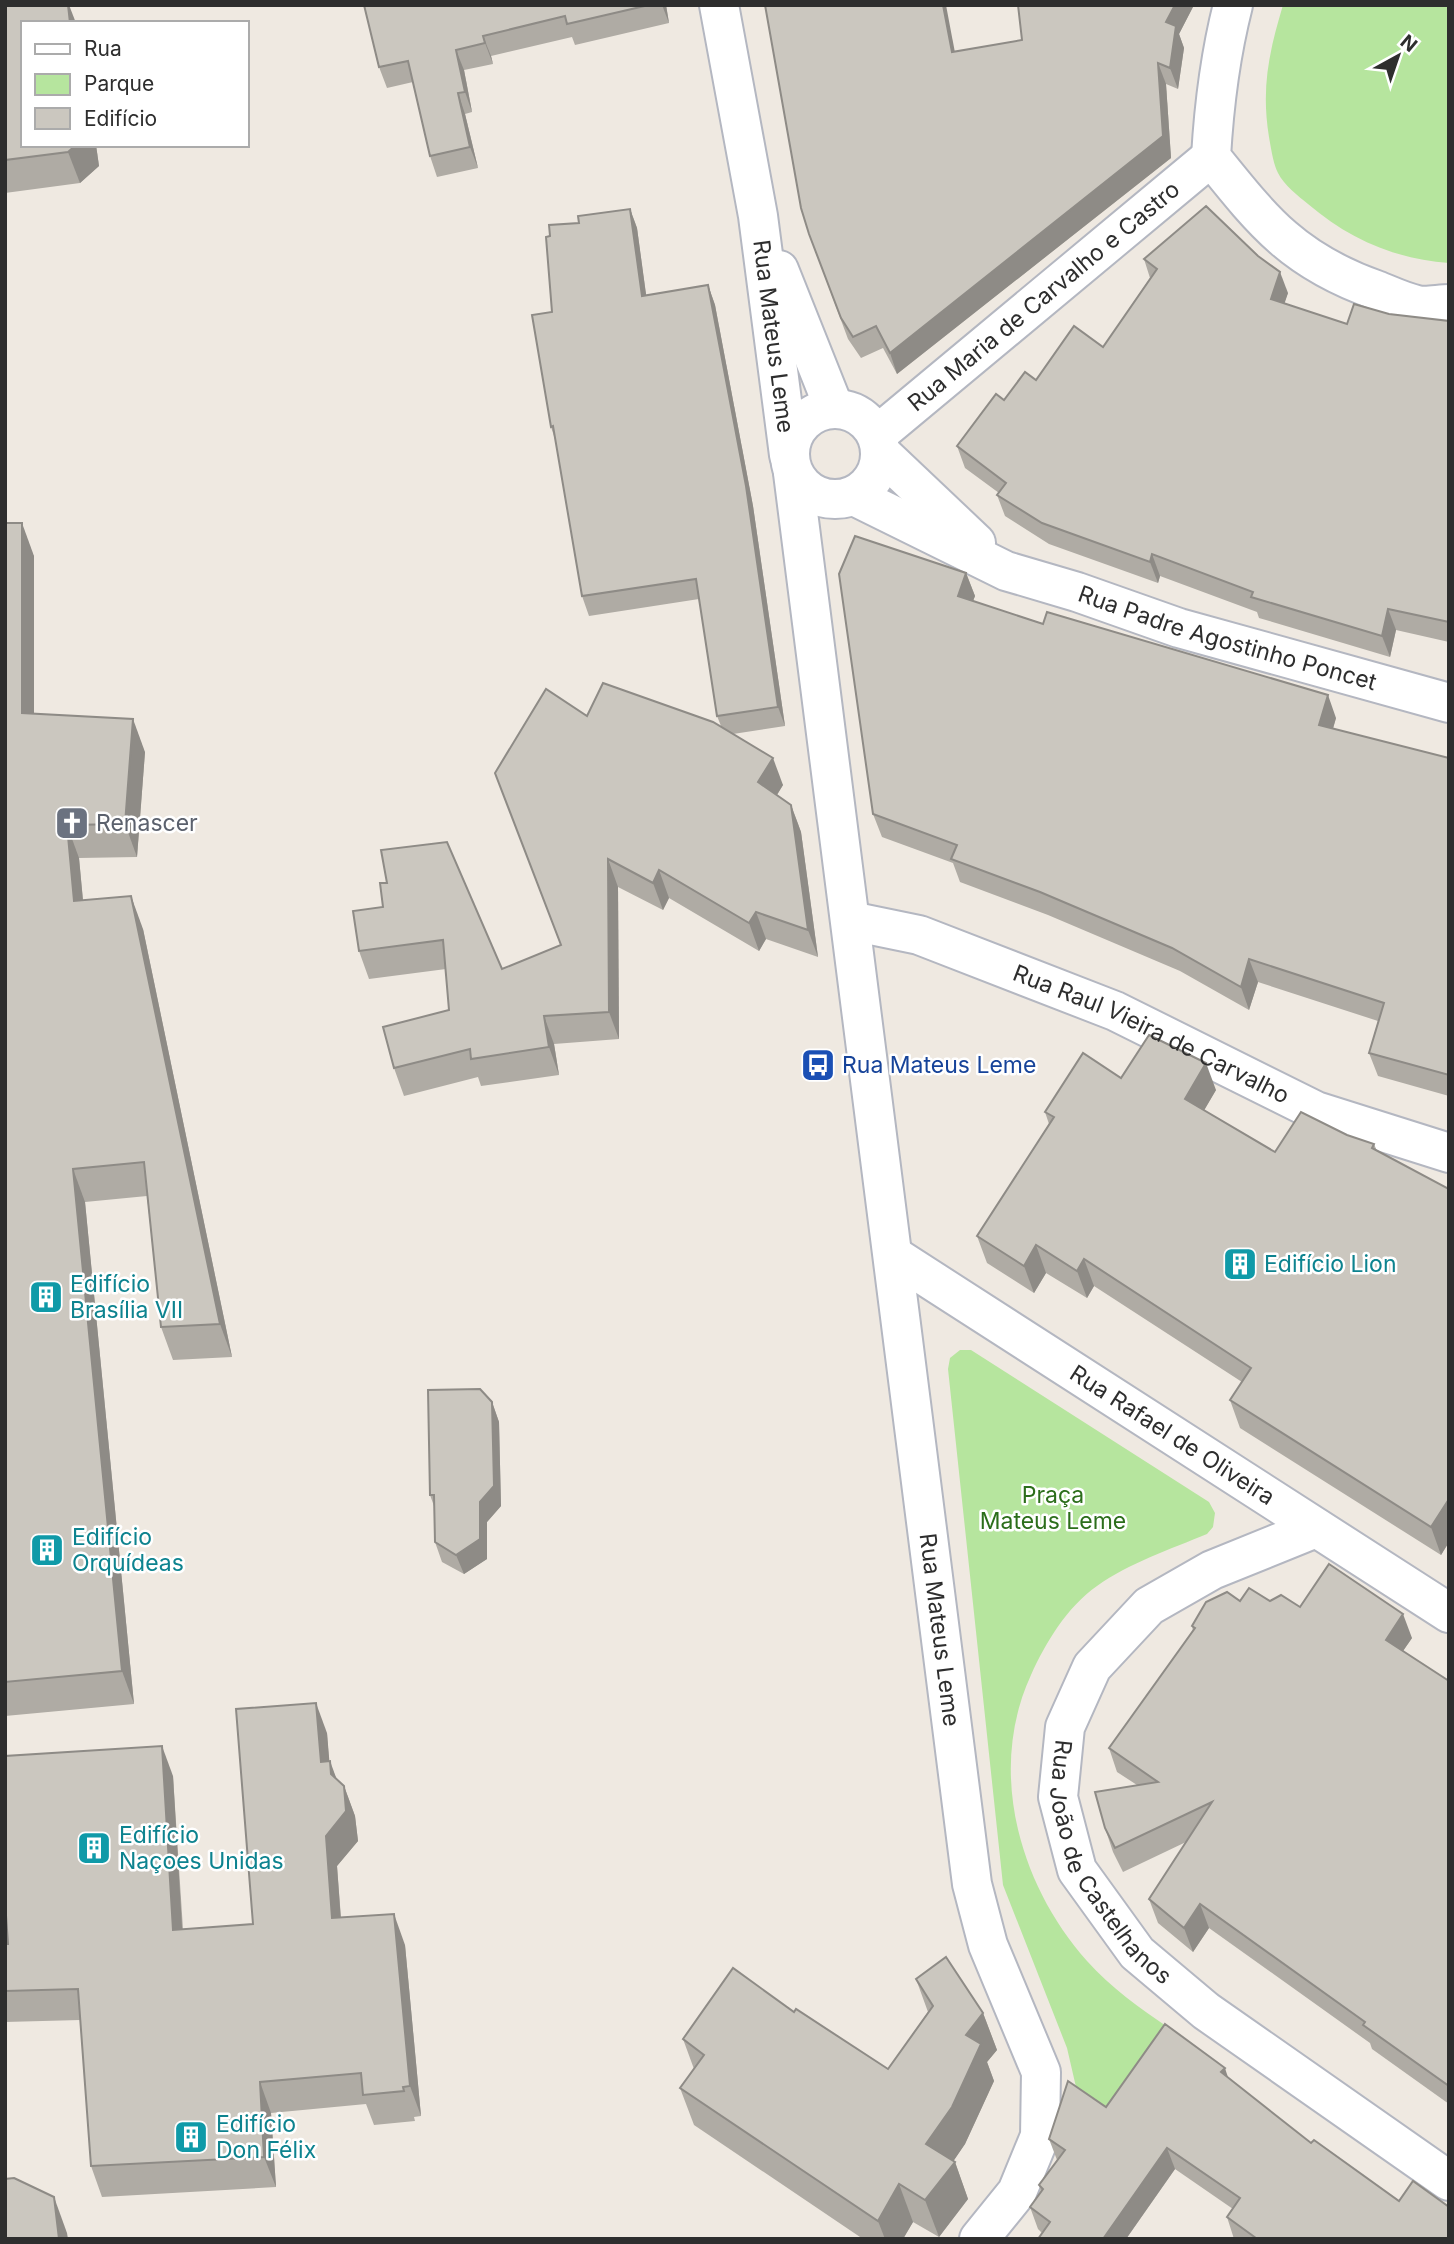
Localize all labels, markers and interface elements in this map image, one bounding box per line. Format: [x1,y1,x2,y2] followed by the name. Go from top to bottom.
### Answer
[21,21,248,147] legend
[1363,21,1433,91] north arrow
[1396,30,1422,57] text: N
[84,36,122,61] text: Rua
[84,71,154,96] text: Parque
[84,106,157,131] text: Edifício
[902,175,1185,417] street label: Rua Maria de Carvalho e Castro
[747,238,800,435] street label: Rua Mateus Leme
[1075,580,1380,696] street label: Rua Padre Agostinho Poncet
[53,804,91,842] church icon: Renascer
[96,809,198,837] place label: Renascer
[1009,959,1294,1109] street label: Rua Raul Vieira de Carvalho
[799,1046,837,1084] bus stop icon: Rua Mateus Leme
[842,1051,1036,1079] place label: Rua Mateus Leme
[1221,1245,1259,1283] building icon: Edifício Lion
[1264,1250,1397,1278] place label: Edifício Lion
[70,1270,183,1324] place label: Edifício Brasília VII
[27,1278,65,1316] building icon: Edifício Brasília VII
[1065,1359,1280,1511] street label: Rua Rafael de Oliveira
[980,1481,1126,1535] park label: Praça Mateus Leme
[72,1523,184,1577] place label: Edifício Orquídeas
[28,1531,66,1569] building icon: Edifício Orquídeas
[914,1531,966,1728] street label: Rua Mateus Leme
[1044,1738,1177,1990] street label: Rua João de Castelhanos
[119,1821,284,1875] place label: Edifício Naçoes Unidas
[75,1829,113,1867] building icon: Edifício Naçoes Unidas
[216,2110,316,2164] place label: Edifício Don Félix
[172,2118,210,2156] building icon: Edifício Don Félix

